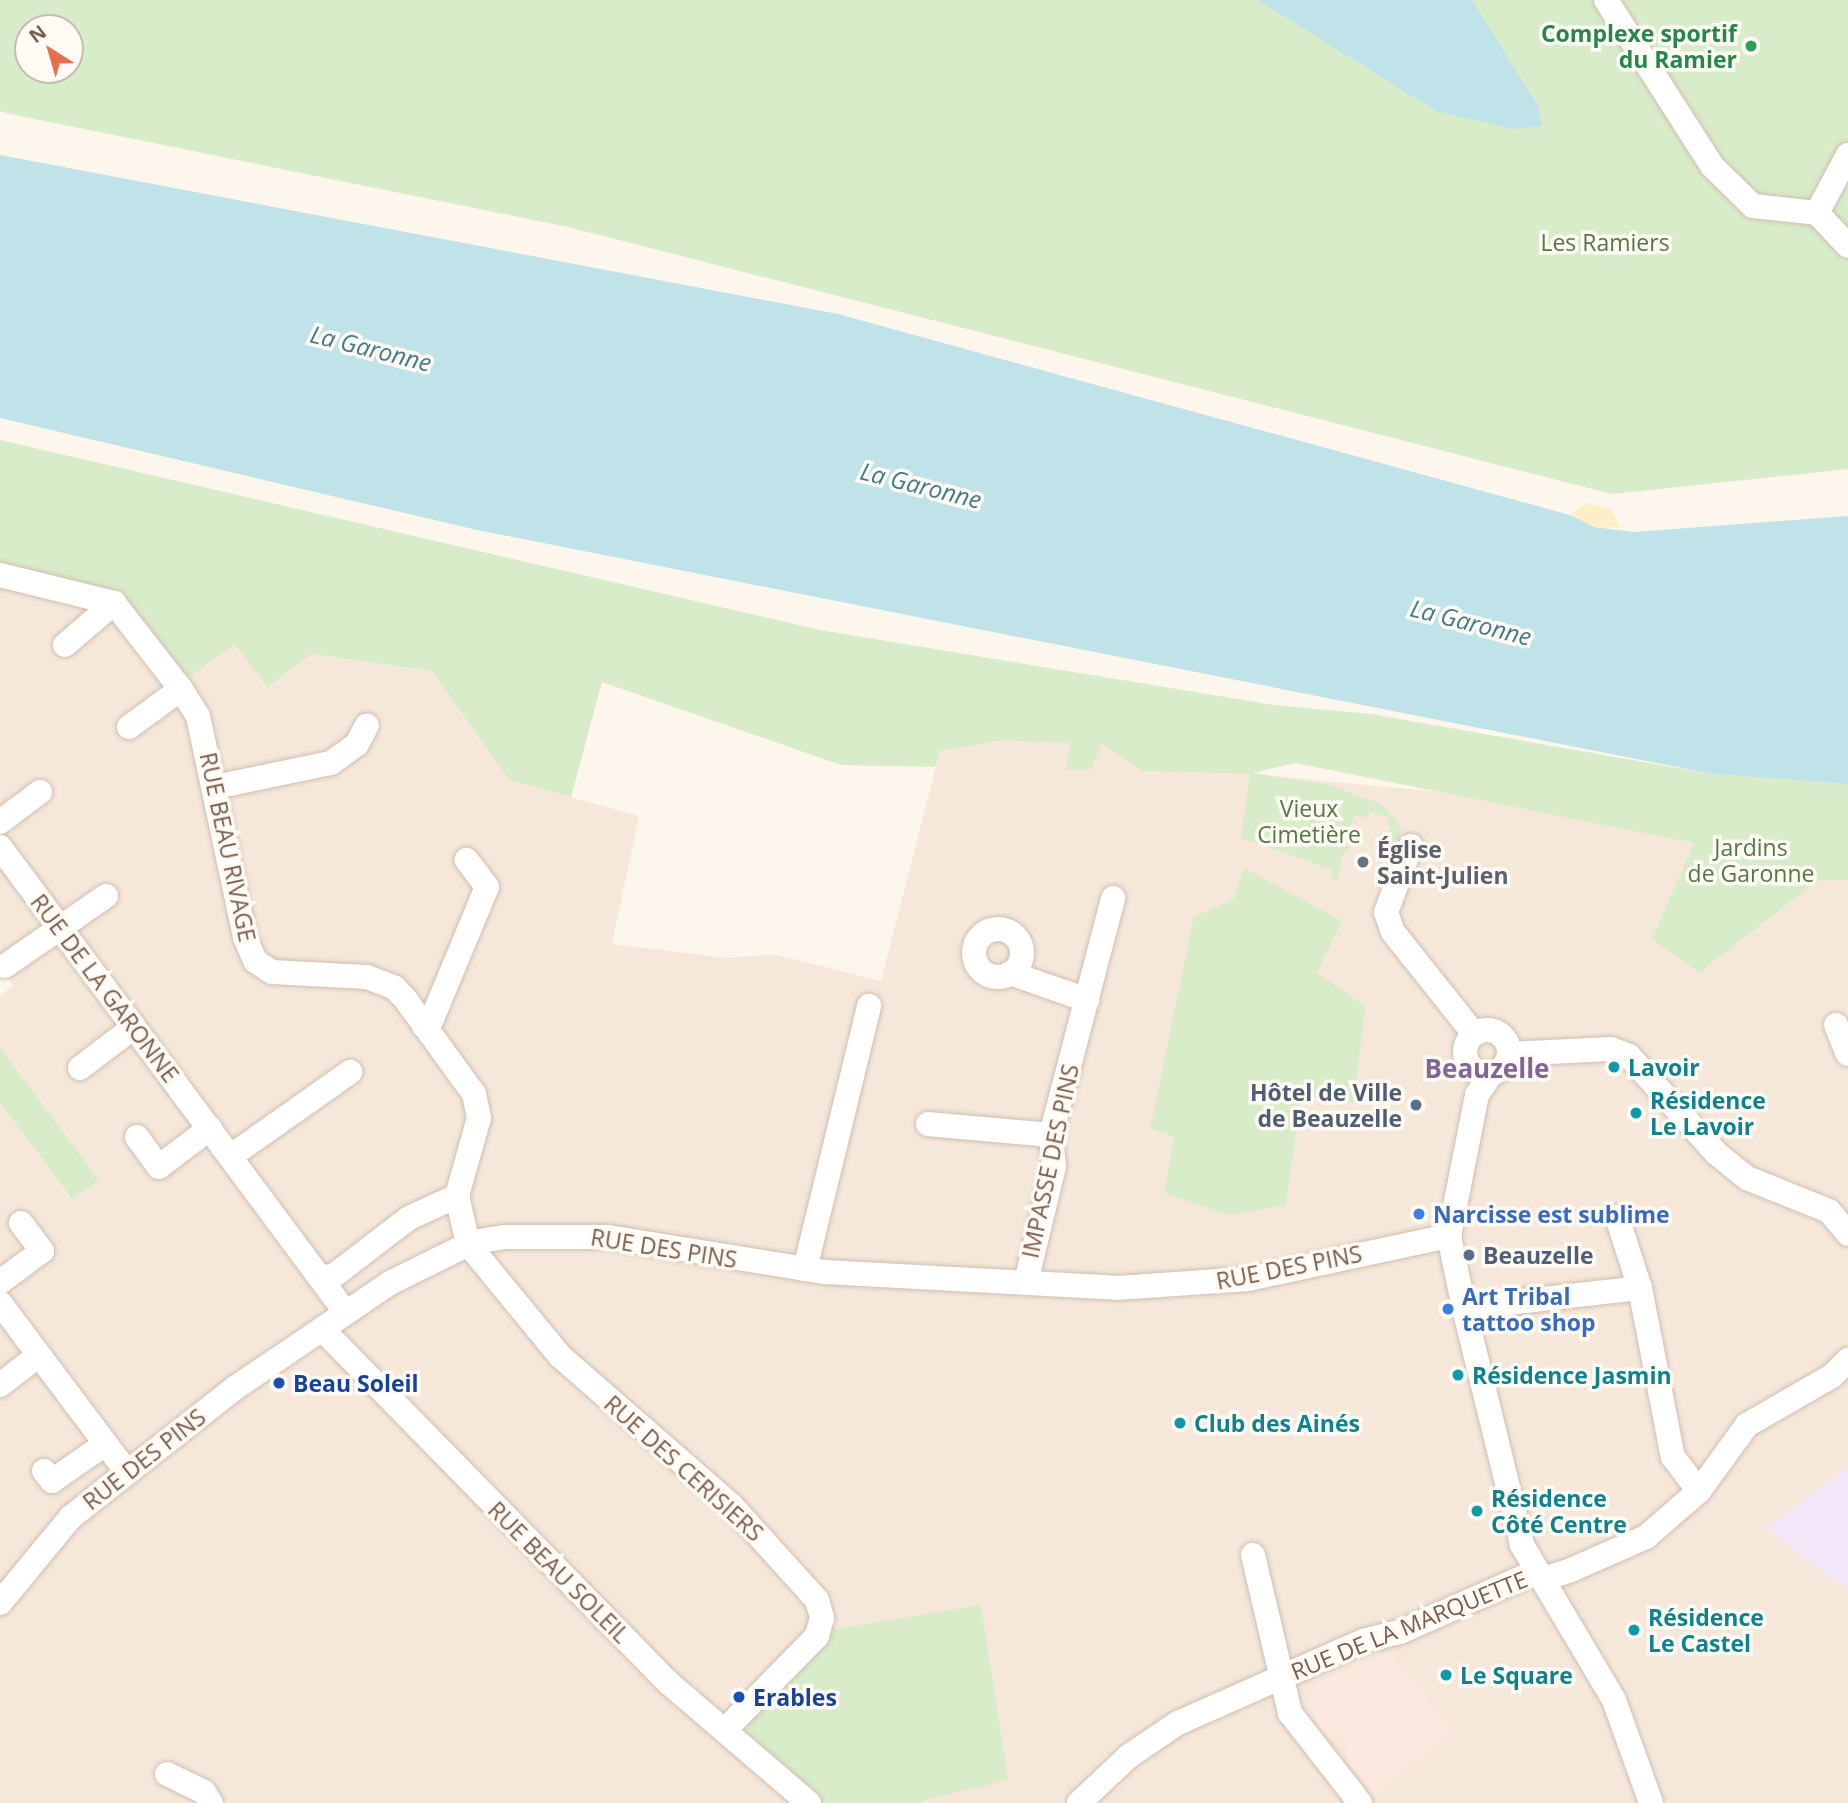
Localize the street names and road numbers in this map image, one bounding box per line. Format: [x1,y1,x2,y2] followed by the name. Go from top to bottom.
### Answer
[194,750,262,944] street label: RUE BEAU RIVAGE
[25,888,185,1088] street label: RUE DE LA GARONNE
[1016,1061,1084,1261] street label: IMPASSE DES PINS
[589,1223,739,1273] street label: RUE DES PINS
[1214,1239,1364,1295] street label: RUE DES PINS
[599,1389,769,1547] street label: RUE DES CERISIERS
[77,1403,211,1515] street label: RUE DES PINS
[483,1496,635,1648] street label: RUE BEAU SOLEIL
[1287,1565,1531,1685] street label: RUE DE LA MARQUETTE

